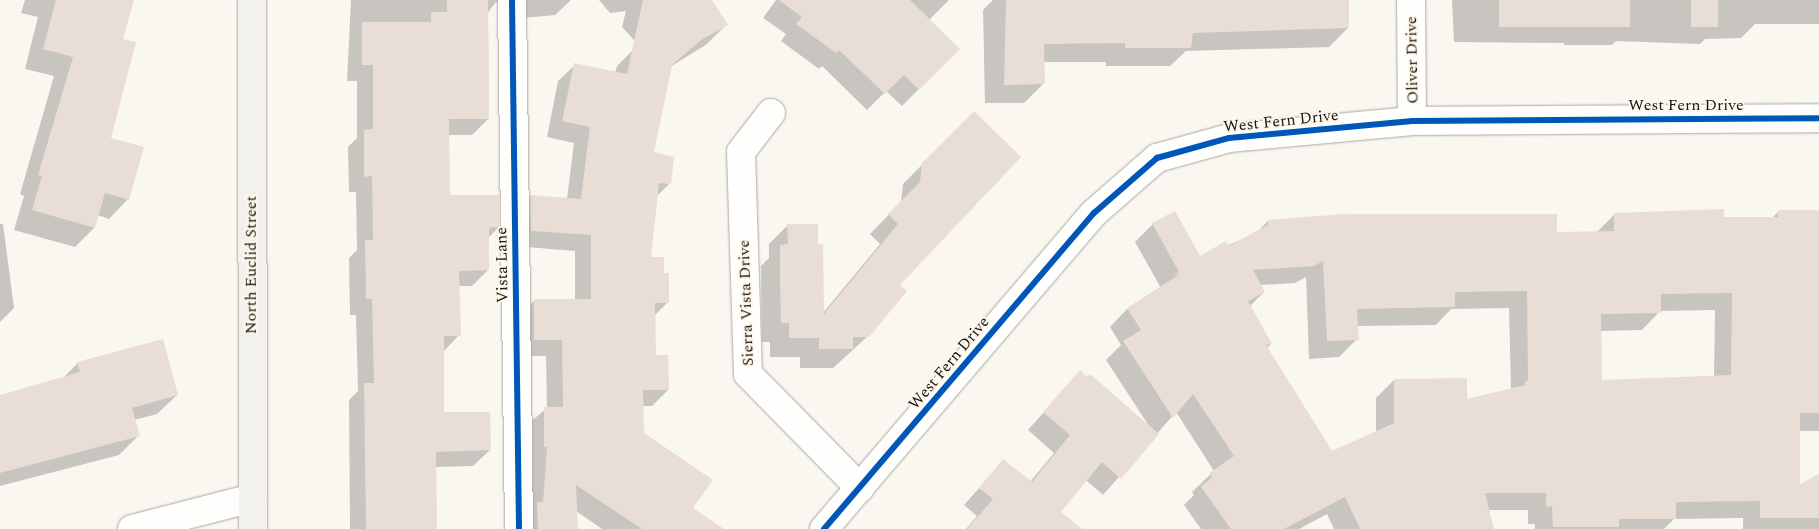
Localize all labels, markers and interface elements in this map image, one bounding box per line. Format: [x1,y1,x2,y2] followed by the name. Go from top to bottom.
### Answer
[1402,16,1422,104] street label: Oliver Drive
[1628,95,1744,115] street label: West Fern Drive
[1223,105,1339,137] street label: West Fern Drive
[241,196,261,334] street label: North Euclid Street
[492,227,512,303] street label: Vista Lane
[734,240,758,366] street label: Sierra Vista Drive
[905,313,993,413] street label: West Fern Drive

